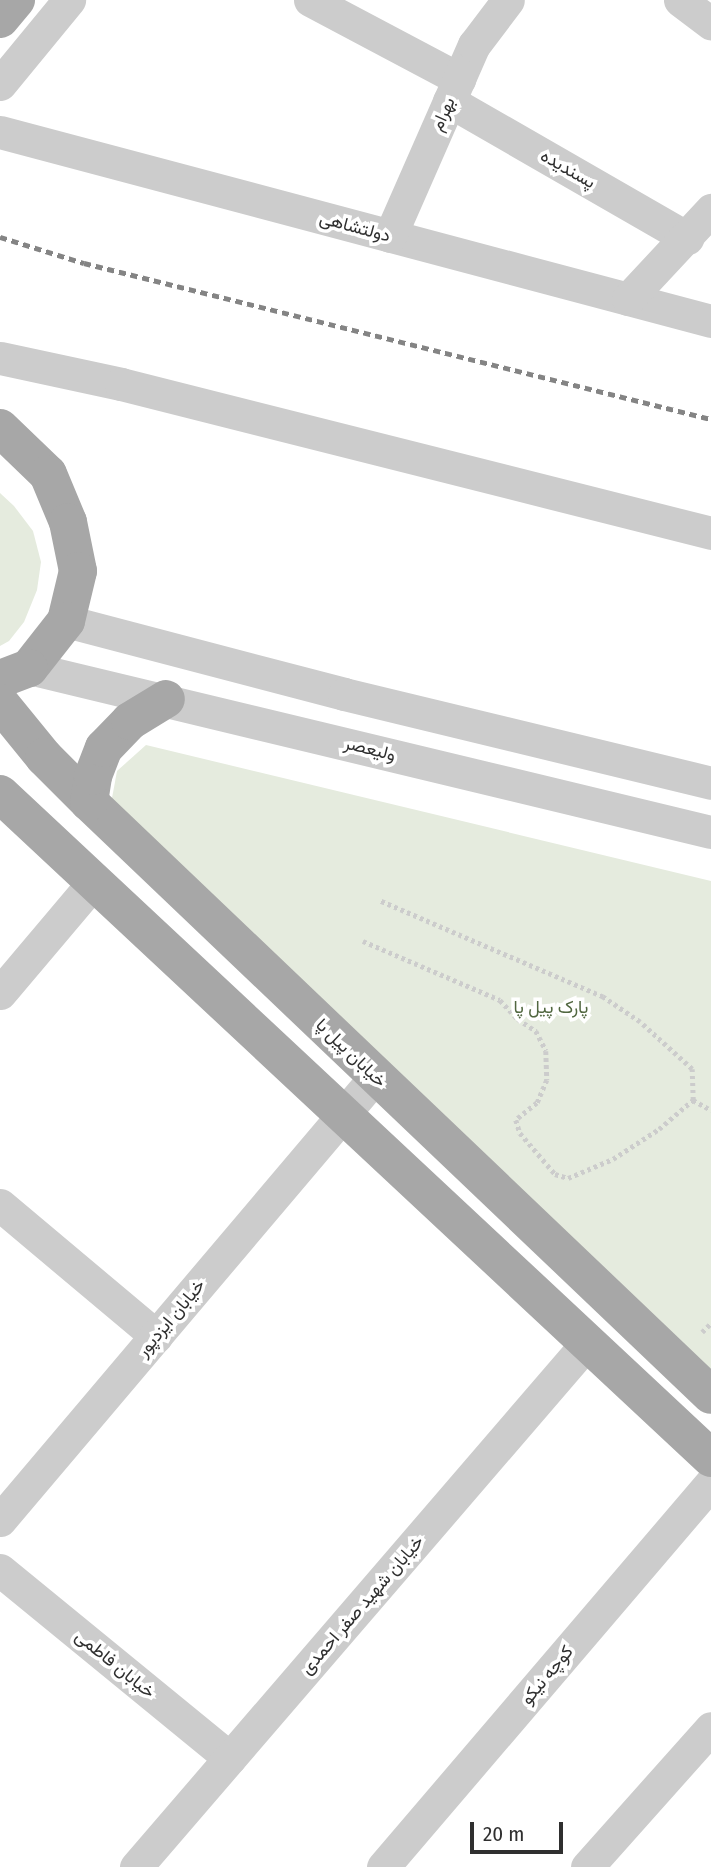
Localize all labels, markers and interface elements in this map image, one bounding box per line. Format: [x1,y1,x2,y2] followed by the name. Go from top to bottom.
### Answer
[426,94,460,134] street label: بهرام
[537,145,599,193] street label: پسندیده
[317,207,393,247] street label: دولتشاهی
[342,732,398,766] street label: ولیعصر
[514,996,588,1018] park label: پارک پیل پا
[311,1014,391,1092] street label: خیابان پیل پا
[132,1275,210,1361] street label: خیابان ایزدپور
[296,1531,428,1679] street label: خیابان شهید صفر احمدی
[71,1625,159,1703] street label: خیابان فاطمی
[516,1641,578,1709] street label: کوچه نیکو
[473,1808,566,1852] scale bar
[483,1821,524,1847] text: 20 m

